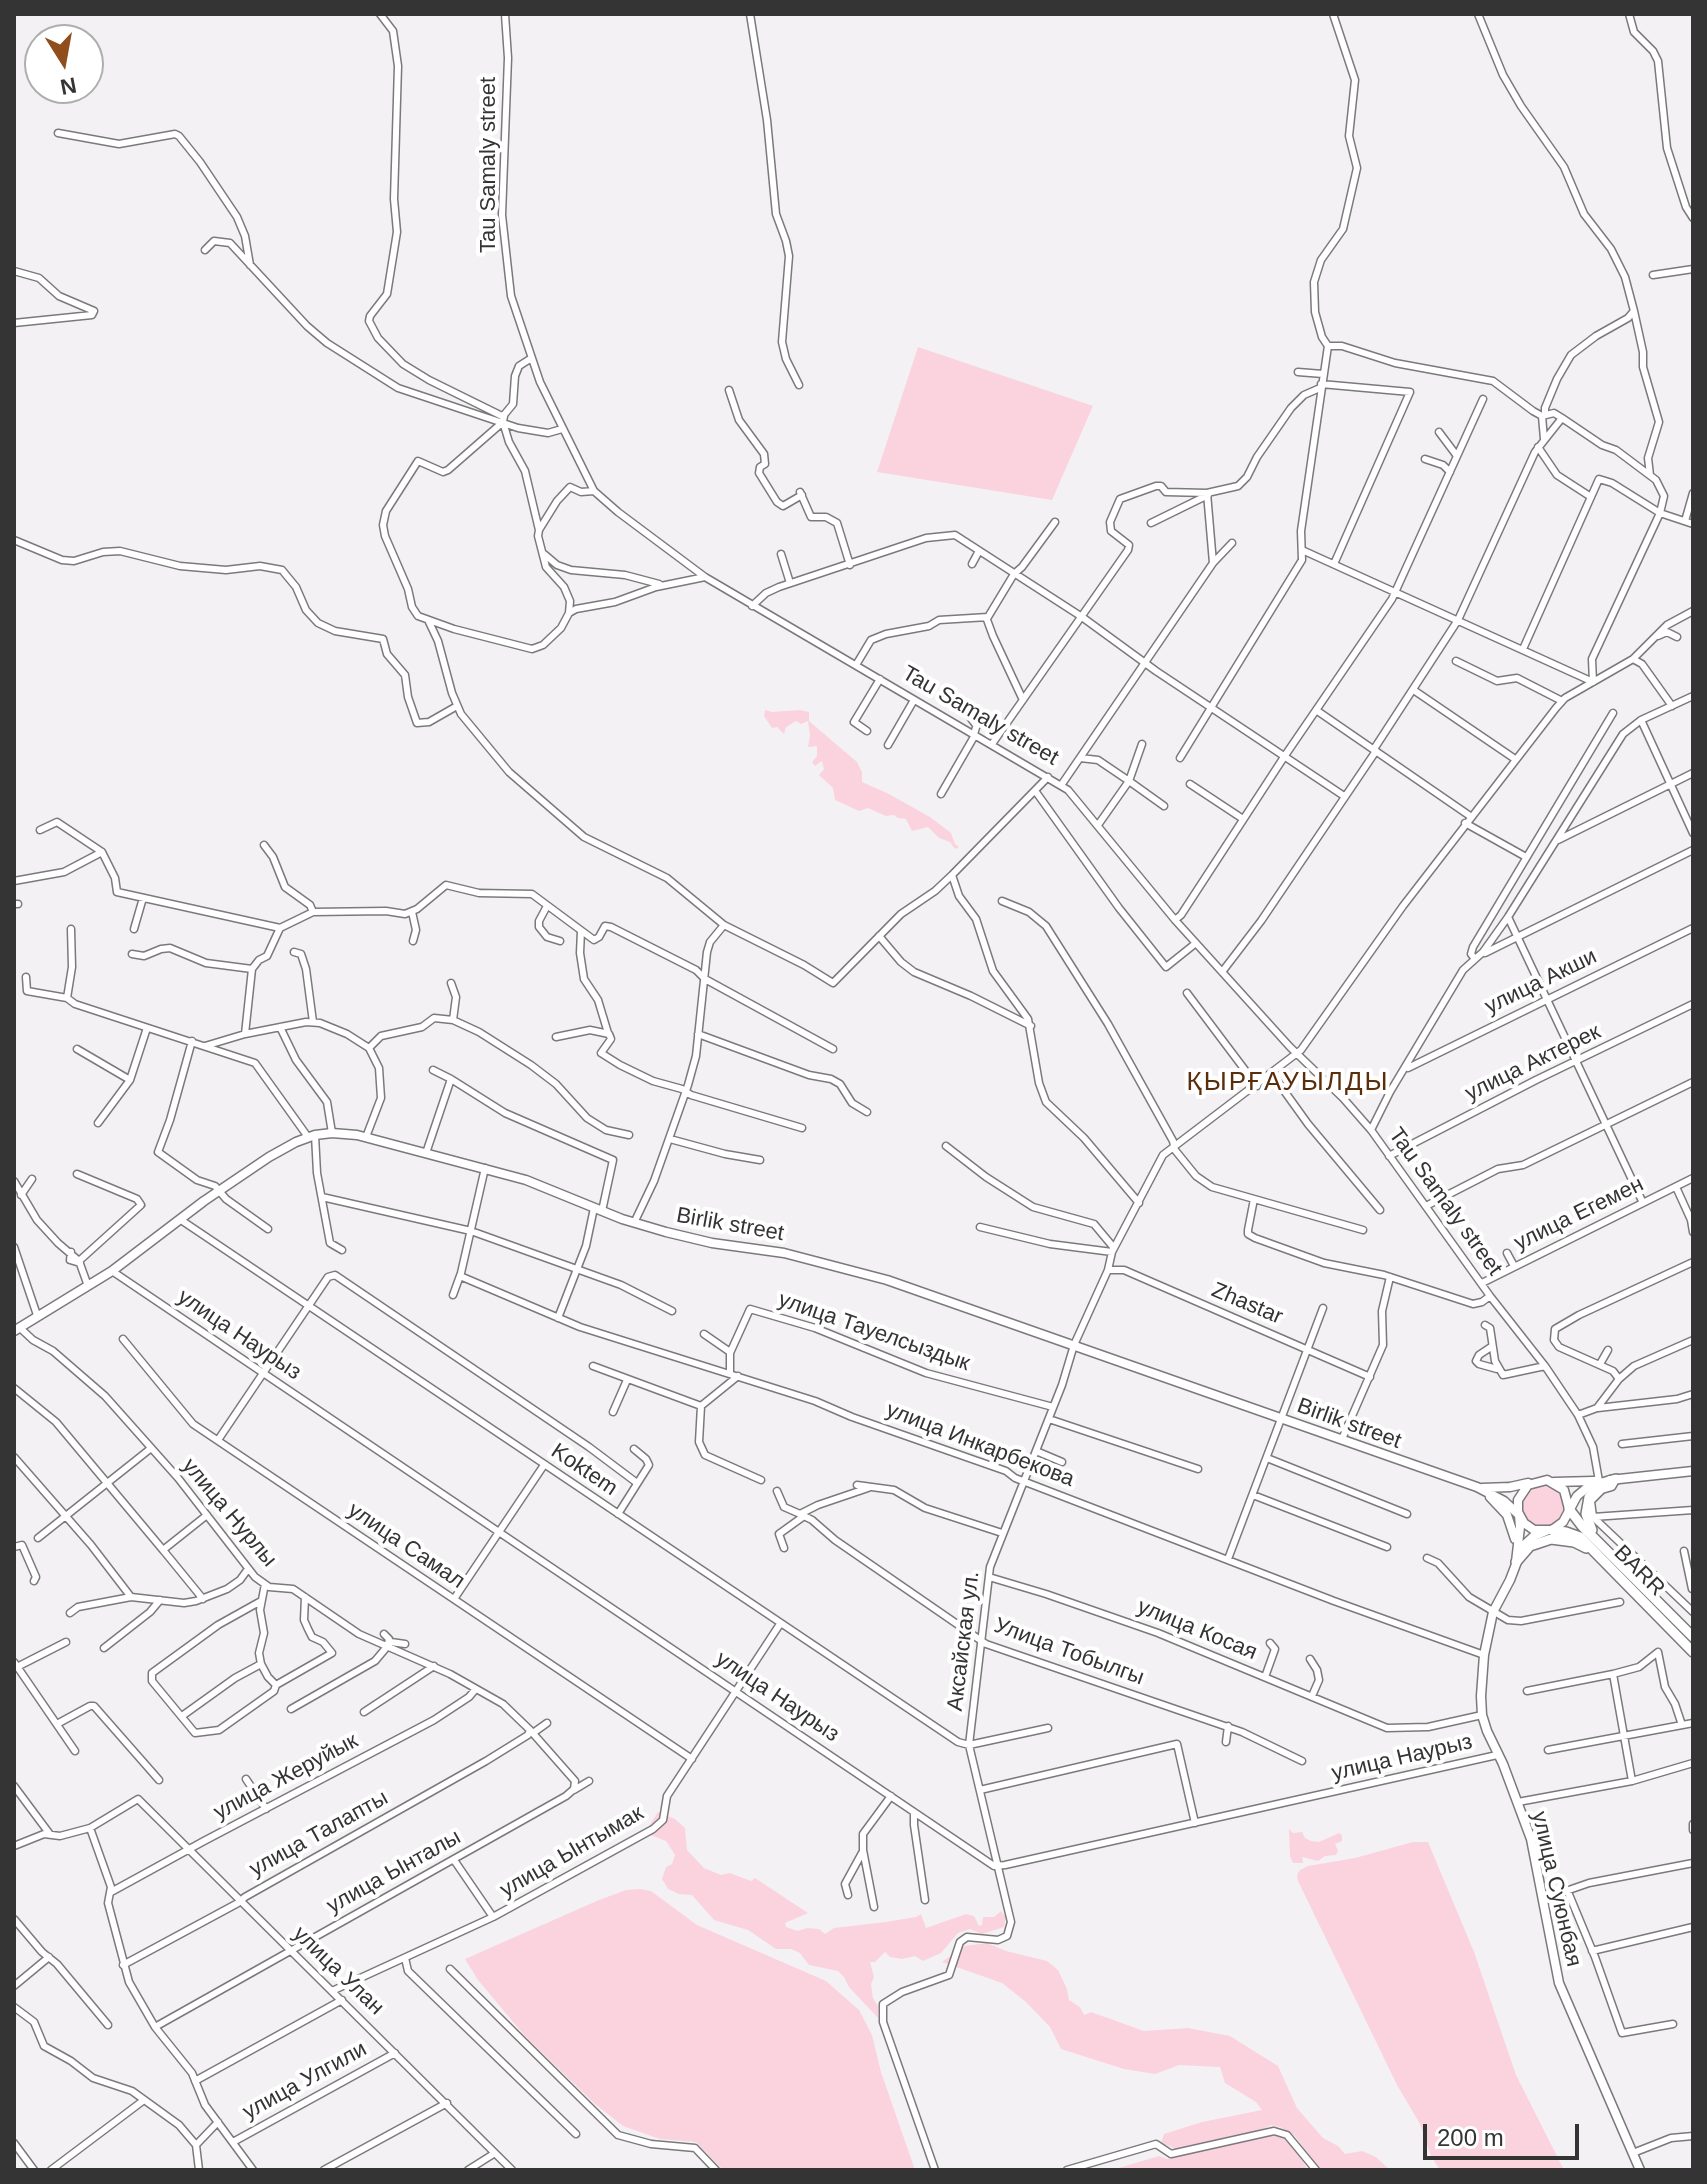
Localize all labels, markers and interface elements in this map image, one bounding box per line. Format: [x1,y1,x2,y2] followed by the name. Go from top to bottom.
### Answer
[24,24,104,104] north arrow
[58,72,78,100] text: N
[476,77,502,253] street label: Tau Samaly street
[897,661,1063,771] street label: Tau Samaly street
[1481,944,1601,1020] street label: улица Акши
[1461,1019,1605,1107] street label: улица Актерек
[1186,1067,1390,1099] district label: ҚЫРҒАУЫЛДЫ
[1383,1123,1507,1281] street label: Tau Samaly street
[1510,1171,1648,1257] street label: улица Егемен
[674,1203,786,1247] street label: Birlik street
[1208,1277,1286,1331] street label: Zhastar
[172,1284,306,1386] street label: улица Наурыз
[775,1287,973,1377] street label: улица Тауелсыздык
[1293,1393,1405,1455] street label: Birlik street
[882,1397,1078,1493] street label: улица Инкарбекова
[546,1438,622,1502] street label: Koktem
[176,1453,282,1573] street label: улица Нурлы
[343,1497,469,1595] street label: улица Самал
[1608,1540,1670,1602] street label: BARR
[942,1569,986,1713] street label: Аксайская ул.
[1133,1594,1261,1666] street label: улица Косая
[990,1613,1148,1691] street label: Улица Тобылгы
[710,1646,844,1748] street label: улица Наурыз
[209,1728,363,1826] street label: улица Жеруйык
[1329,1729,1475,1787] street label: улица Наурыз
[245,1785,393,1883] street label: улица Талапты
[496,1800,648,1904] street label: улица Ынтымак
[1525,1809,1587,1969] street label: улица Суюнбая
[322,1824,466,1920] street label: улица Ынталы
[287,1921,389,2021] street label: улица Улан
[239,2036,371,2126] street label: улица Улгили
[1427,2108,1583,2158] scale bar
[1437,2124,1504,2151] text: 200 m

